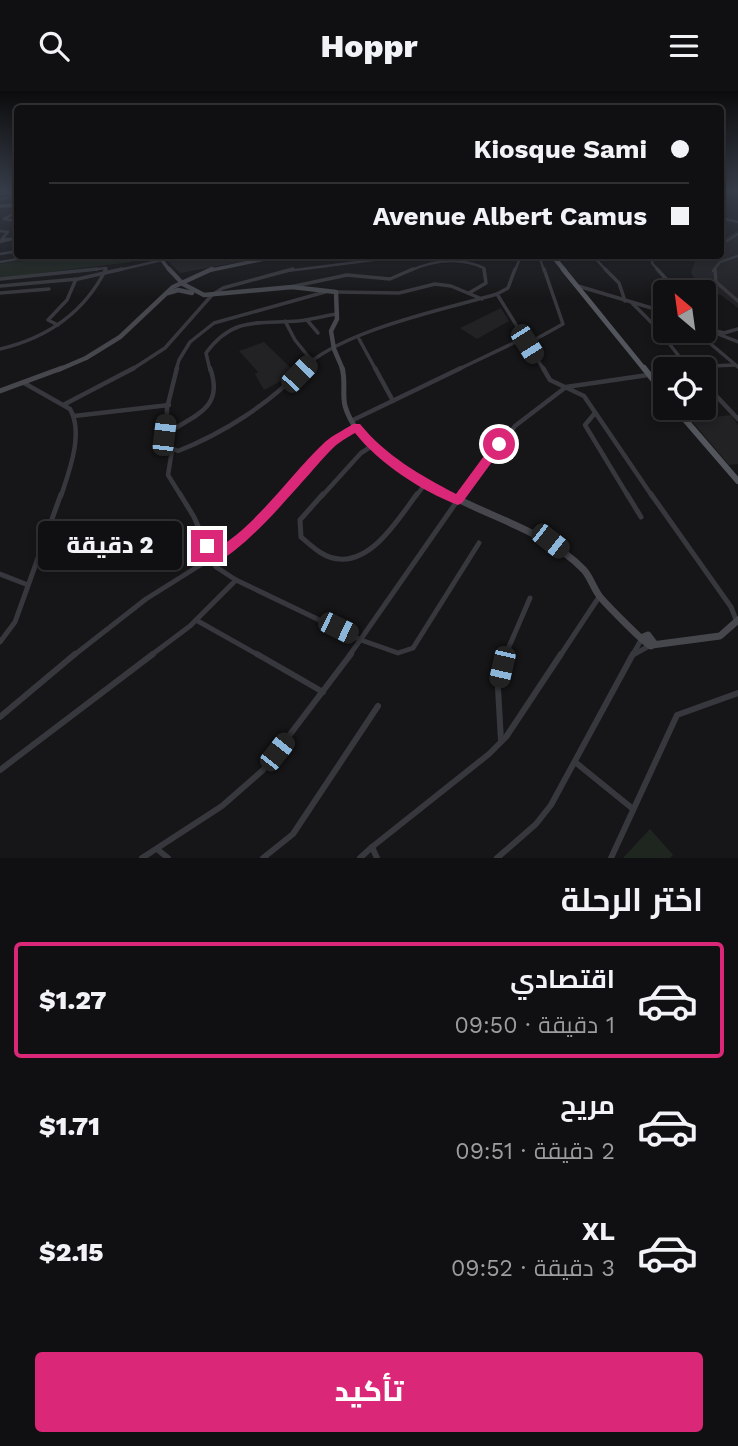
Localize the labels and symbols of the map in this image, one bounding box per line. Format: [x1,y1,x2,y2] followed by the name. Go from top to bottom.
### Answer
[653,280,716,343] north arrow
[507,321,548,367] car
[277,352,322,396] car
[152,413,177,457] car
[483,428,515,460] route start
[527,520,574,562] car
[39,521,182,571] callout: 2 دقيقة
[191,530,223,562] route end
[315,609,362,647] car
[488,644,517,690] car
[256,729,299,775] car

